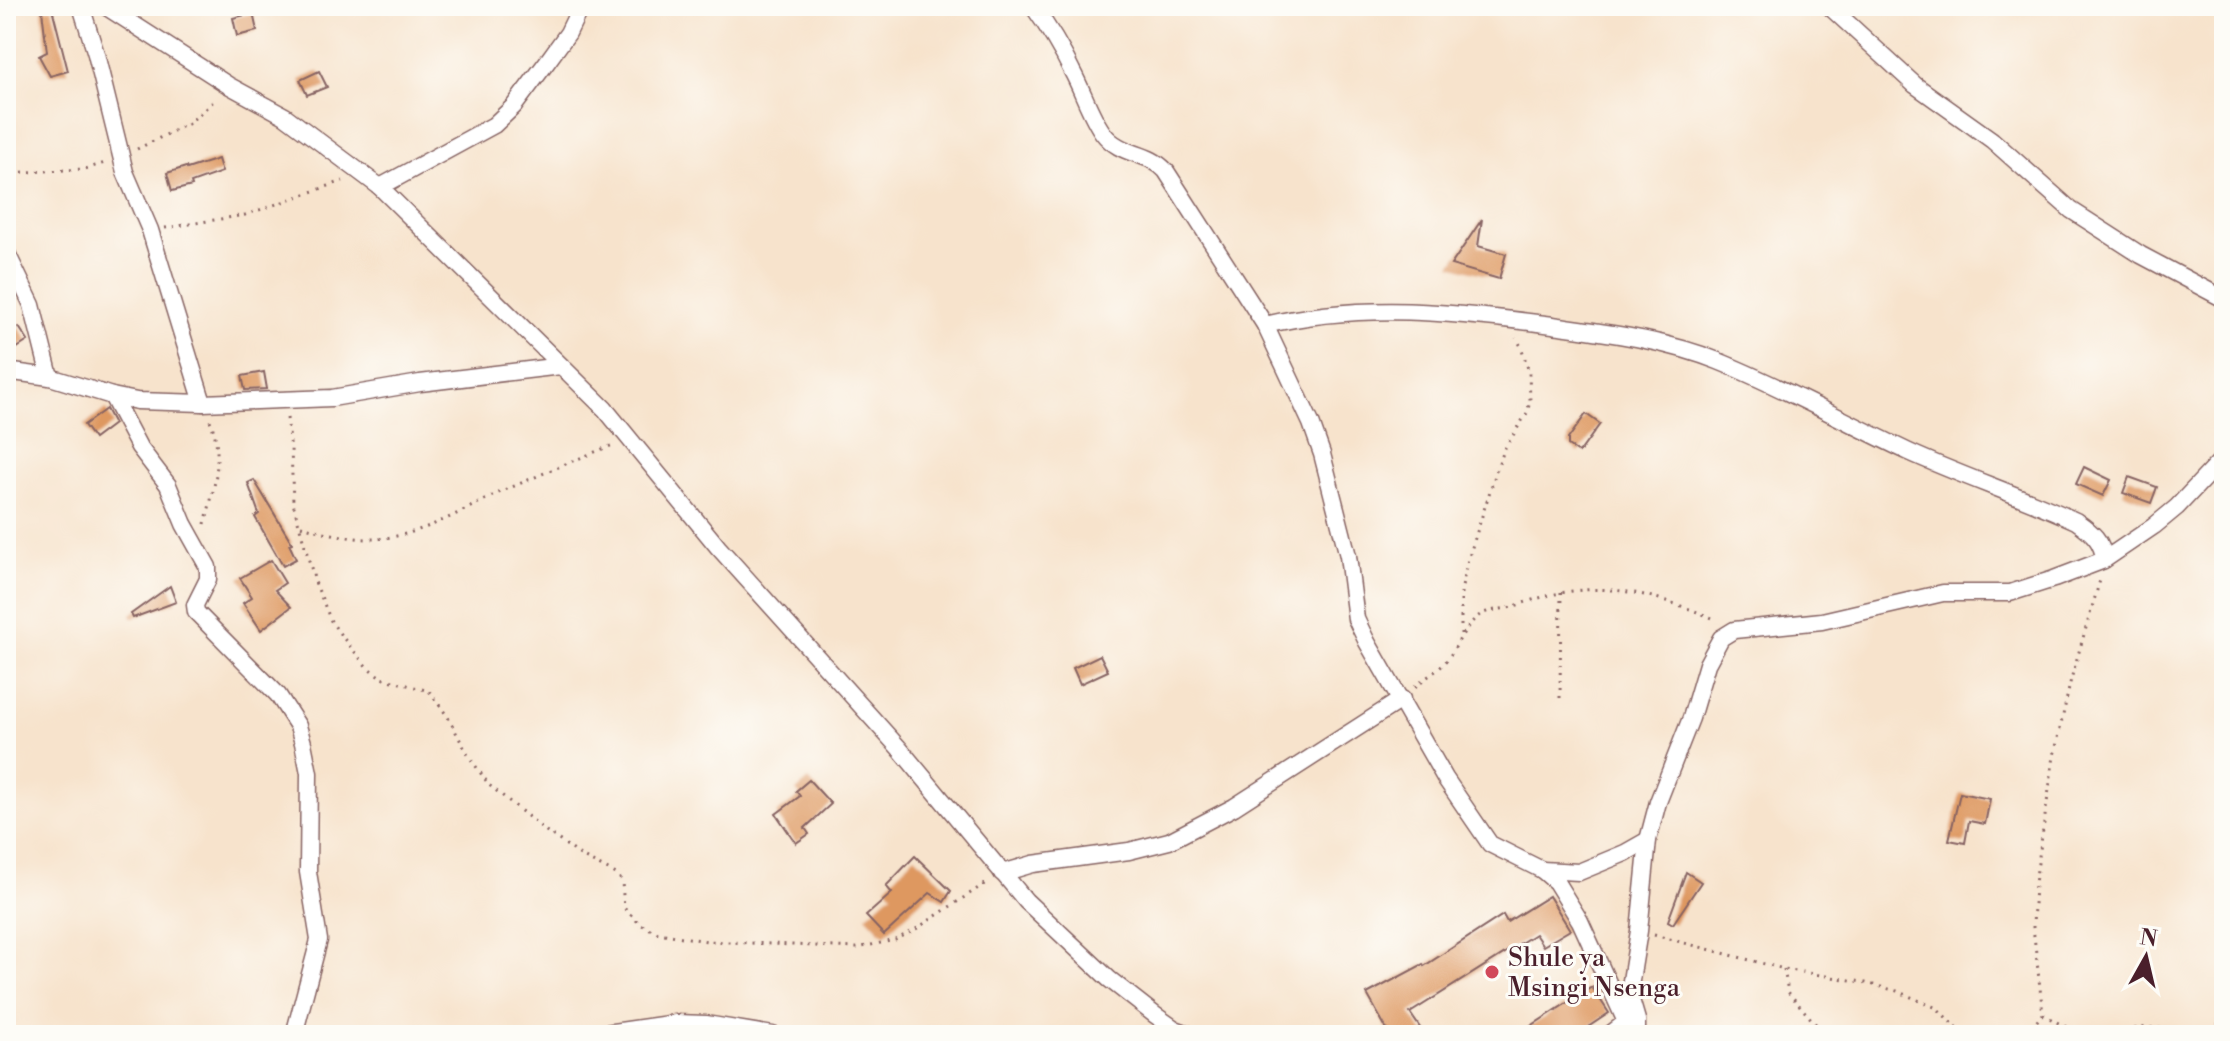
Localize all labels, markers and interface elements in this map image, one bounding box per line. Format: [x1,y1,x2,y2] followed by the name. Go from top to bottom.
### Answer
[2106,917,2186,997] north arrow
[2138,924,2160,953] text: N
[1508,942,1681,1004] place label: Shule ya Msingi Nsenga
[1483,963,1501,981] marker: Shule ya Msingi Nsenga

